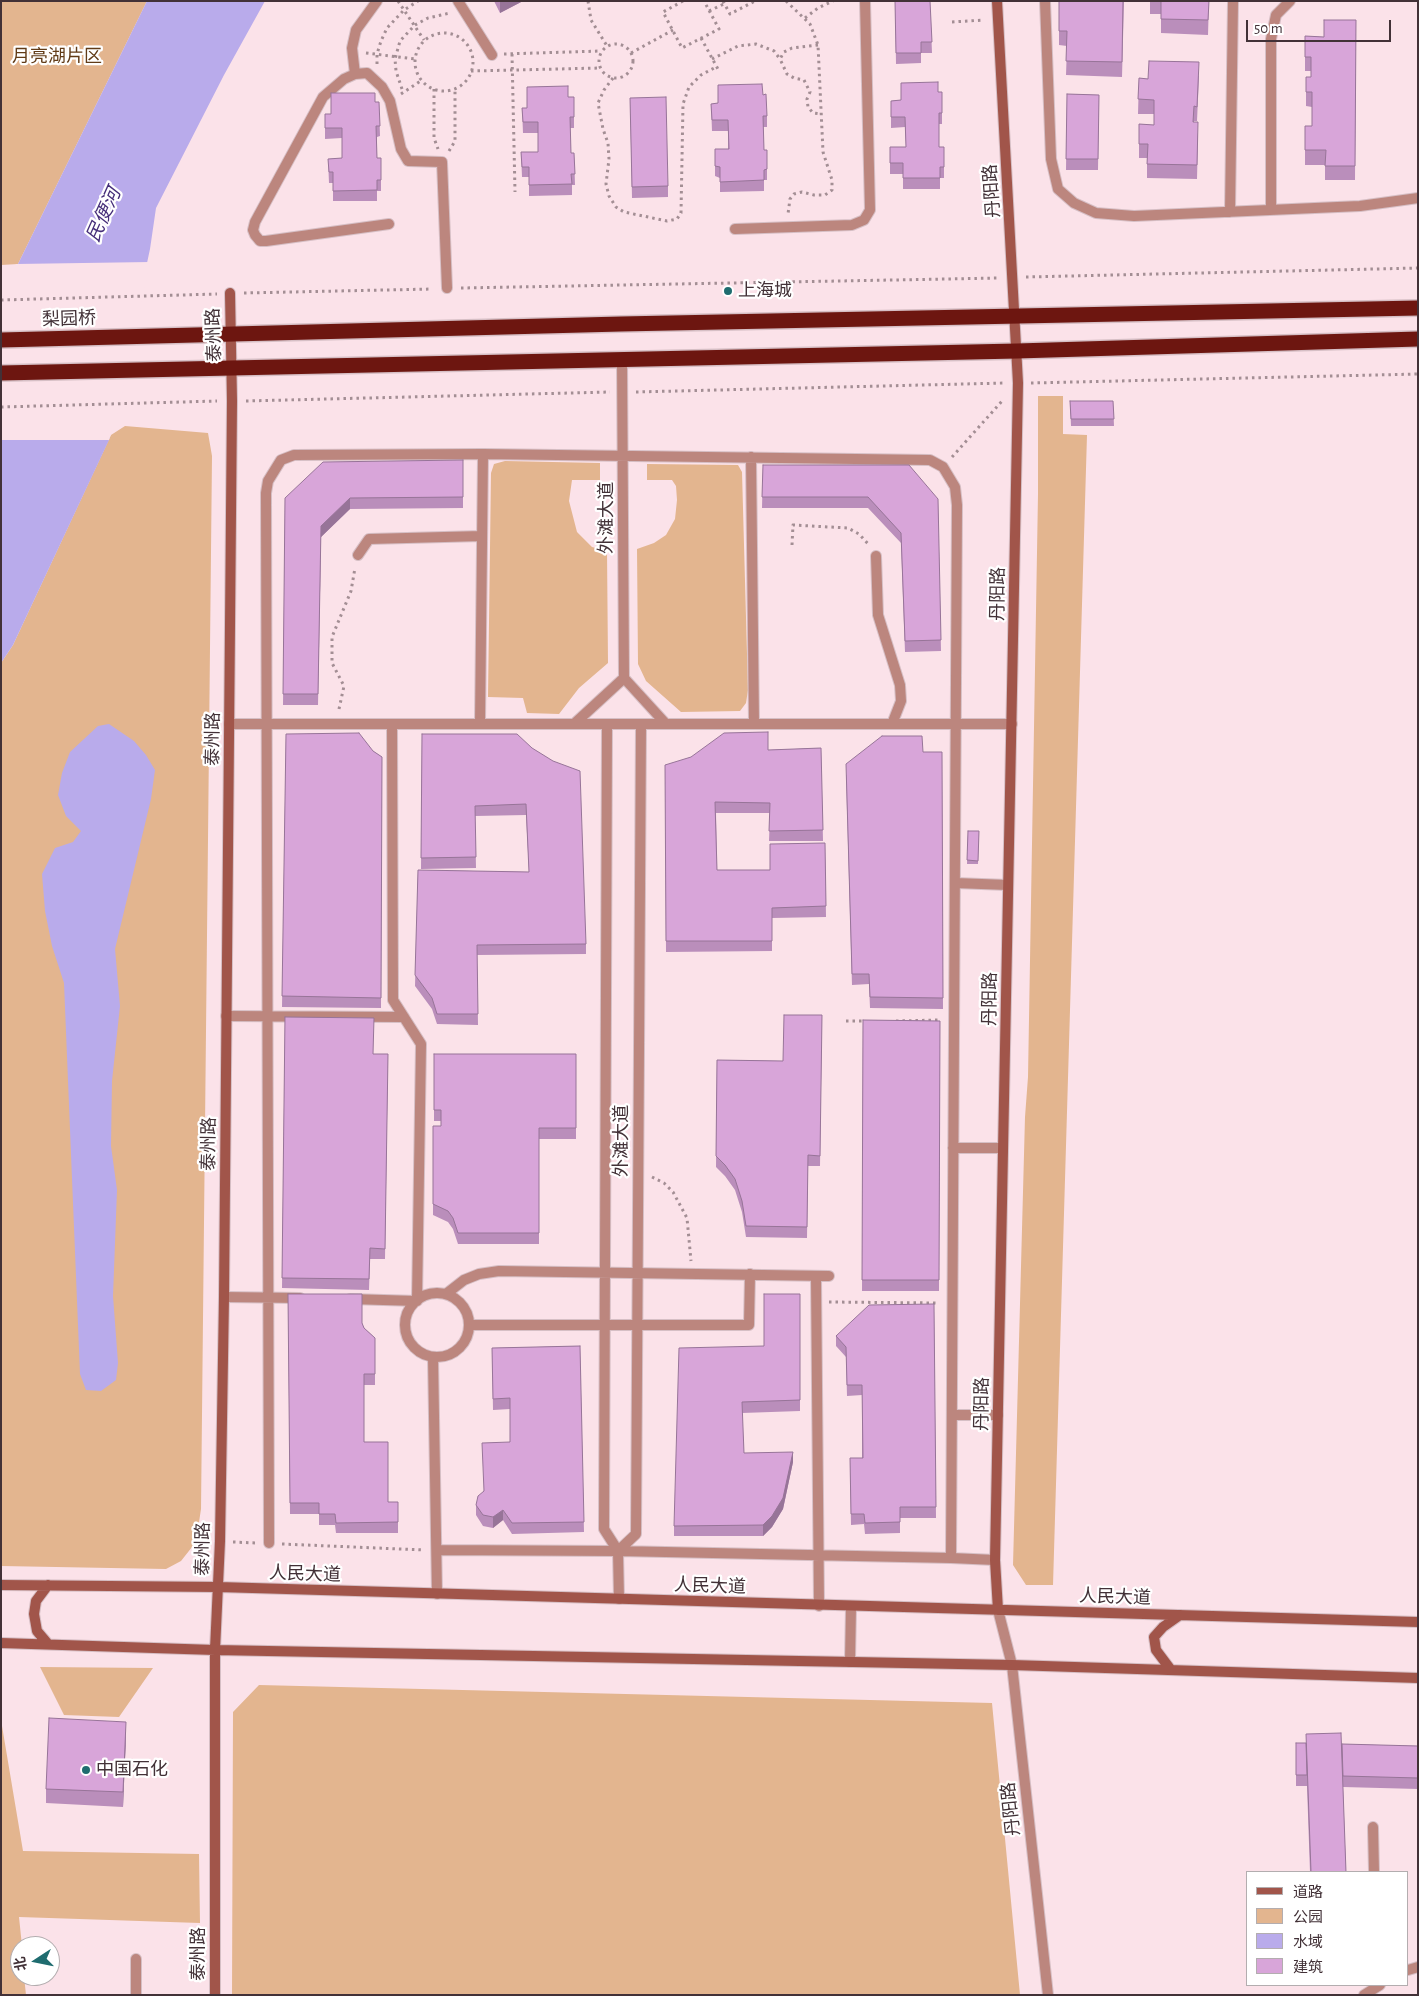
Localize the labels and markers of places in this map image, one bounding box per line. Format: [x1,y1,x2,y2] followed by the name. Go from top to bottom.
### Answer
[738,280,792,302] place label: 上海城
[722,285,734,297] marker: 上海城
[96,1759,168,1781] place label: 中国石化
[80,1764,92,1776] marker: 中国石化

